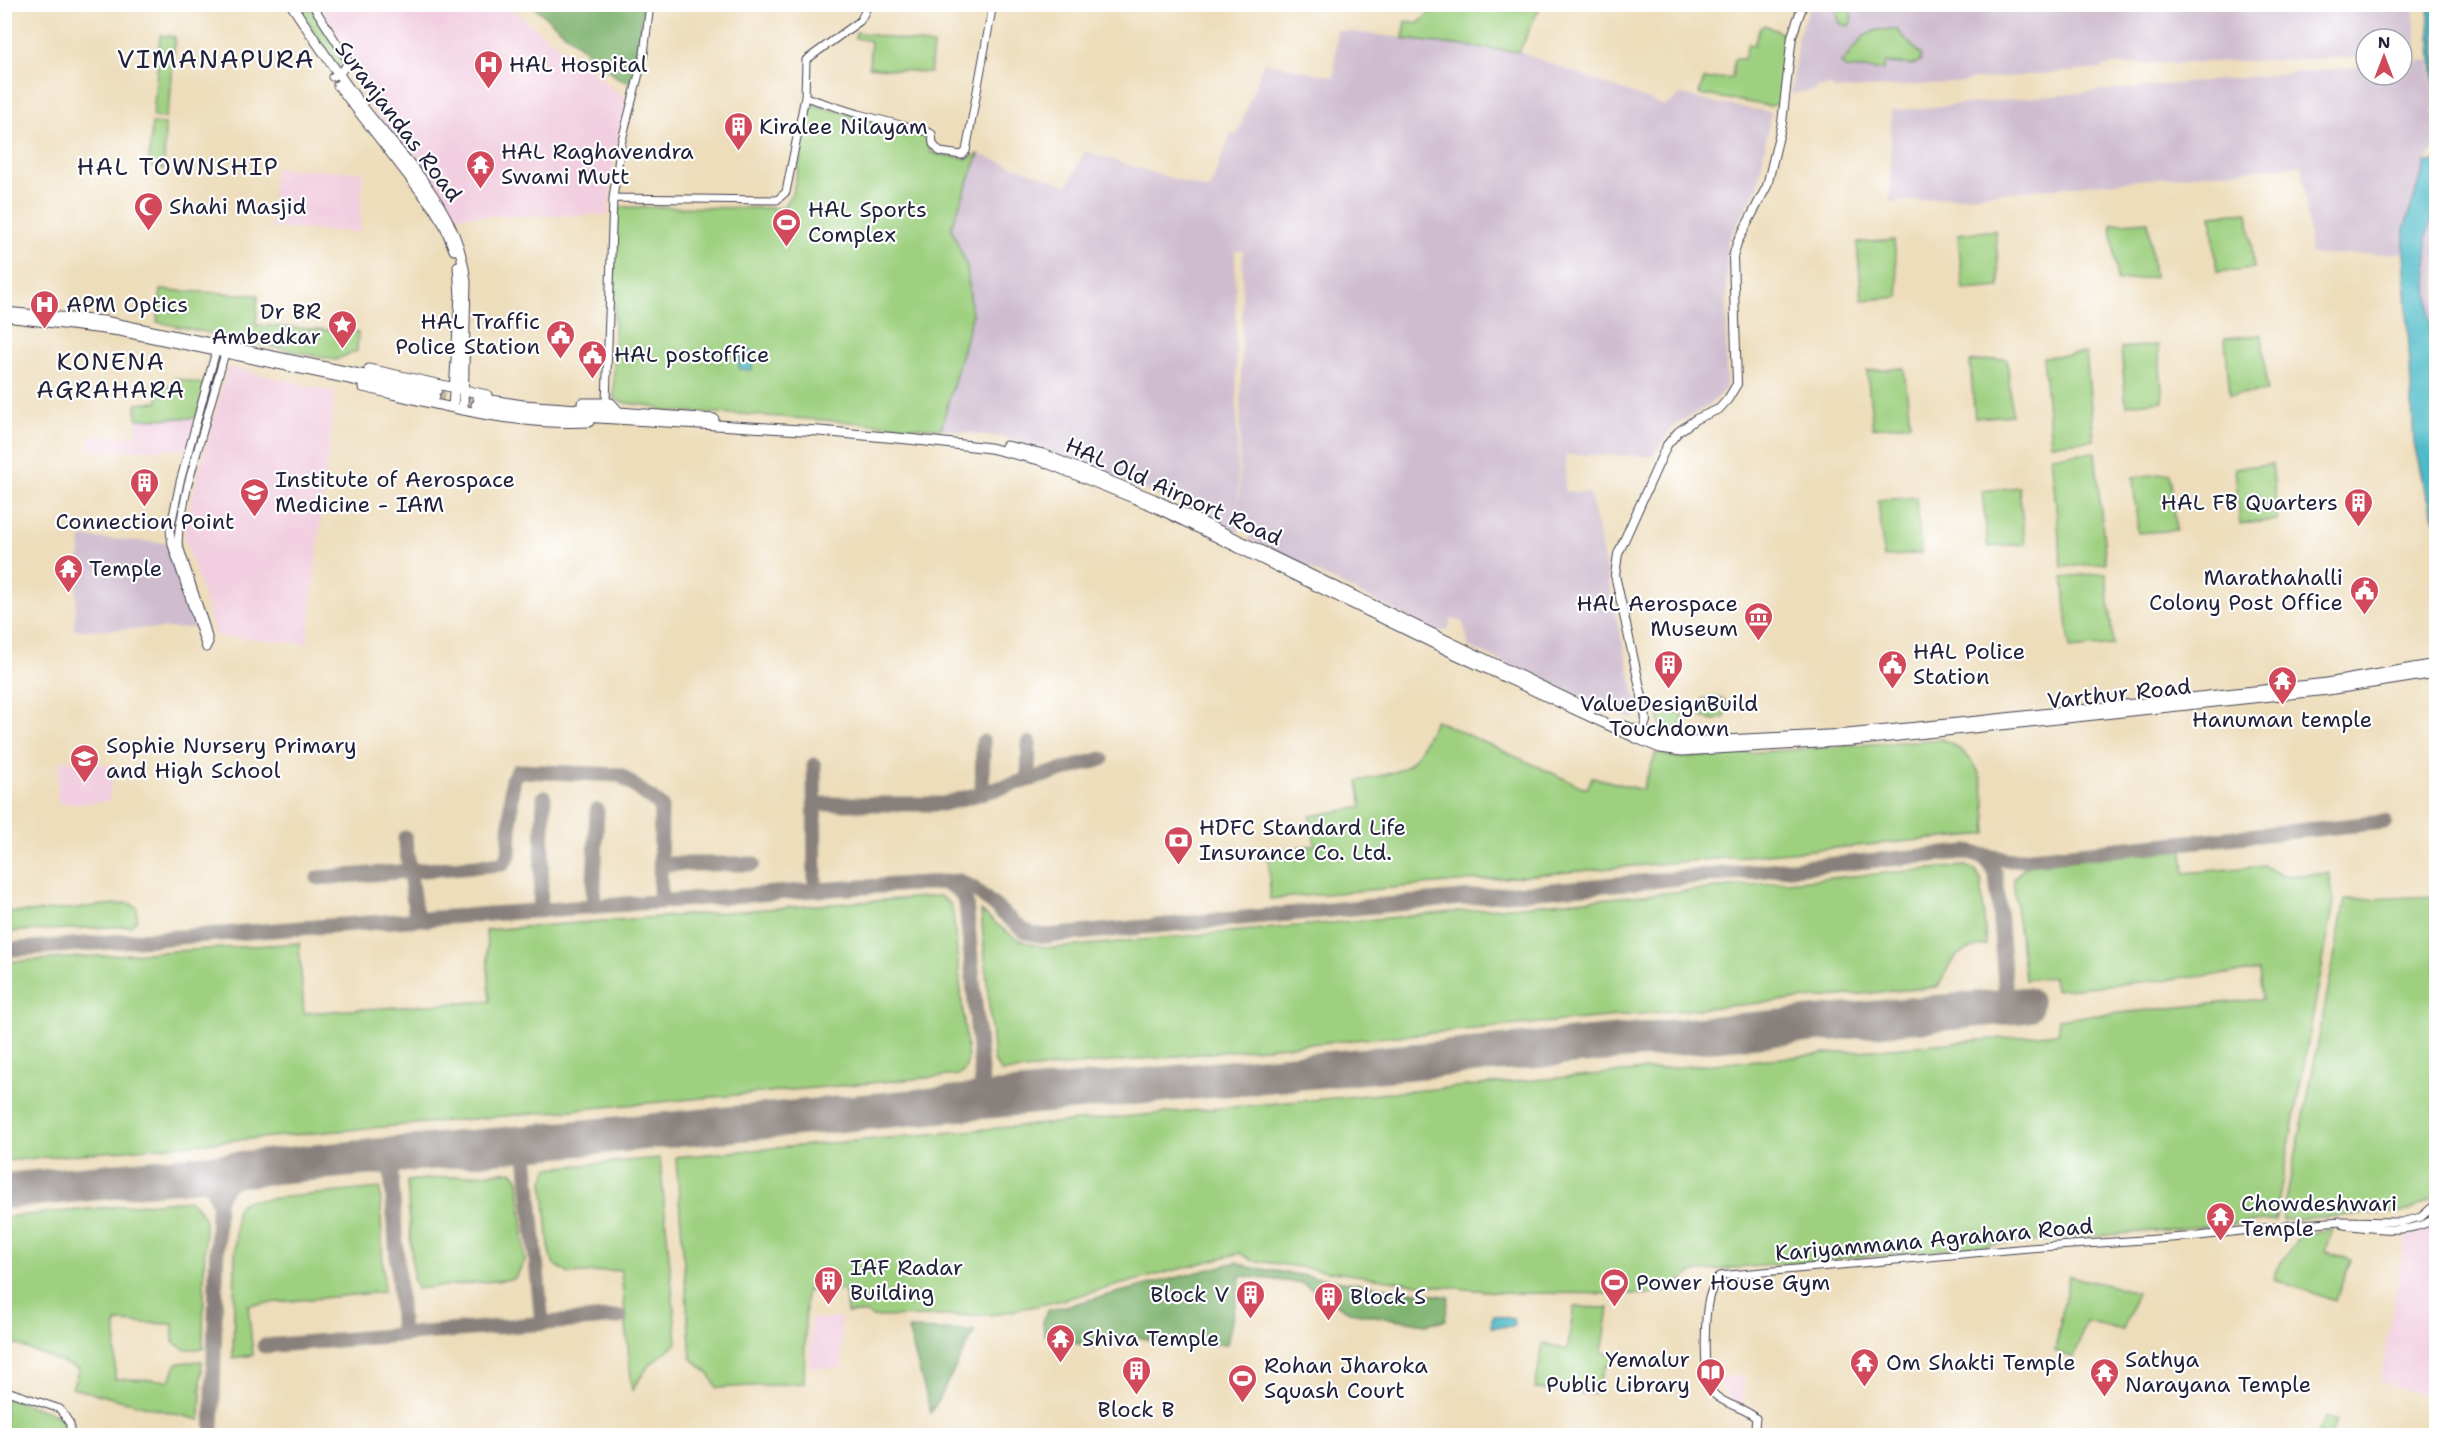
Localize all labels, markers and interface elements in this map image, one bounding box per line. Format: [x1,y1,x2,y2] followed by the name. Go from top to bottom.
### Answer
[2354,27,2414,87] north arrow
[2378,32,2390,53] text: N
[329,35,469,208] street label: Suranjandas Road
[117,41,315,76] district label: VIMANAPURA
[472,48,504,90] hospital icon: HAL Hospital
[509,50,648,79] place label: HAL Hospital
[722,110,754,152] building icon: Kiralee Nilayam
[759,112,928,141] place label: Kiralee Nilayam
[501,137,694,191] place label: HAL Raghavendra Swami Mutt
[464,148,496,190] temple icon: HAL Raghavendra Swami Mutt
[77,151,279,183] district label: HAL TOWNSHIP
[132,190,164,232] mosque icon: Shahi Masjid
[169,192,306,221] place label: Shahi Masjid
[808,195,927,249] place label: HAL Sports Complex
[771,206,803,248] sports icon: HAL Sports Complex
[29,288,61,330] hospital icon: APM Optics
[66,290,188,319] place label: APM Optics
[211,297,321,351] place label: Dr BR Ambedkar
[395,307,540,361] place label: HAL Traffic Police Station
[326,308,358,350] place icon: Dr BR Ambedkar
[545,318,577,360] public building icon: HAL Traffic Police Station
[577,338,609,380] public building icon: HAL postoffice
[614,340,769,369] place label: HAL postoffice
[36,346,186,406] district label: KONENA AGRAHARA
[1061,431,1287,552] street label: HAL Old Airport Road
[275,465,515,519] place label: Institute of Aerospace Medicine - IAM
[129,466,161,508] building icon: Connection Point
[238,476,270,518] school or university icon: Institute of Aerospace Medicine - IAM
[2343,486,2375,528] building icon: HAL FB Quarters
[2161,488,2338,517] place label: HAL FB Quarters
[55,507,235,536] place label: Connection Point
[52,552,84,594] temple icon: Temple
[89,554,162,583] place label: Temple
[2149,563,2343,617] place label: Marathahalli Colony Post Office
[2348,574,2380,616] public building icon: Marathahalli Colony Post Office
[1577,589,1738,643] place label: HAL Aerospace Museum
[1743,600,1775,642] museum icon: HAL Aerospace Museum
[1913,637,2025,691] place label: HAL Police Station
[1653,648,1685,690] building icon: ValueDesignBuild Touchdown
[1876,648,1908,690] public building icon: HAL Police Station
[2266,664,2298,706] temple icon: Hanuman temple
[2046,672,2192,715] street label: Varthur Road
[1580,689,1758,743] place label: ValueDesignBuild Touchdown
[2192,705,2372,734] place label: Hanuman temple
[106,731,357,785] place label: Sophie Nursery Primary and High School
[69,742,101,784] school or university icon: Sophie Nursery Primary and High School
[1199,813,1406,867] place label: HDFC Standard Life Insurance Co. Ltd.
[1162,824,1194,866] bank icon: HDFC Standard Life Insurance Co. Ltd.
[2241,1189,2397,1243] place label: Chowdeshwari Temple
[2204,1200,2236,1242] temple icon: Chowdeshwari Temple
[1774,1211,2094,1268] street label: Kariyammana Agrahara Road
[850,1253,963,1307] place label: IAF Radar Building
[813,1264,845,1306] building icon: IAF Radar Building
[1599,1266,1631,1308] sports icon: Power House Gym
[1636,1268,1830,1297] place label: Power House Gym
[1234,1278,1266,1320] building icon: Block V
[1150,1280,1229,1309] place label: Block V
[1313,1280,1345,1322] building icon: Block S
[1350,1282,1426,1311] place label: Block S
[1045,1322,1077,1364] temple icon: Shiva Temple
[1082,1324,1219,1353] place label: Shiva Temple
[1546,1345,1690,1399] place label: Yemalur Public Library
[2125,1345,2311,1399] place label: Sathya Narayana Temple
[1849,1346,1881,1388] temple icon: Om Shakti Temple
[1886,1348,2076,1377] place label: Om Shakti Temple
[1264,1351,1428,1405] place label: Rohan Jharoka Squash Court
[1120,1354,1152,1396] building icon: Block B
[1695,1356,1727,1398] library icon: Yemalur Public Library
[2088,1356,2120,1398] temple icon: Sathya Narayana Temple
[1227,1362,1259,1404] sports icon: Rohan Jharoka Squash Court
[1098,1395,1174,1424] place label: Block B

